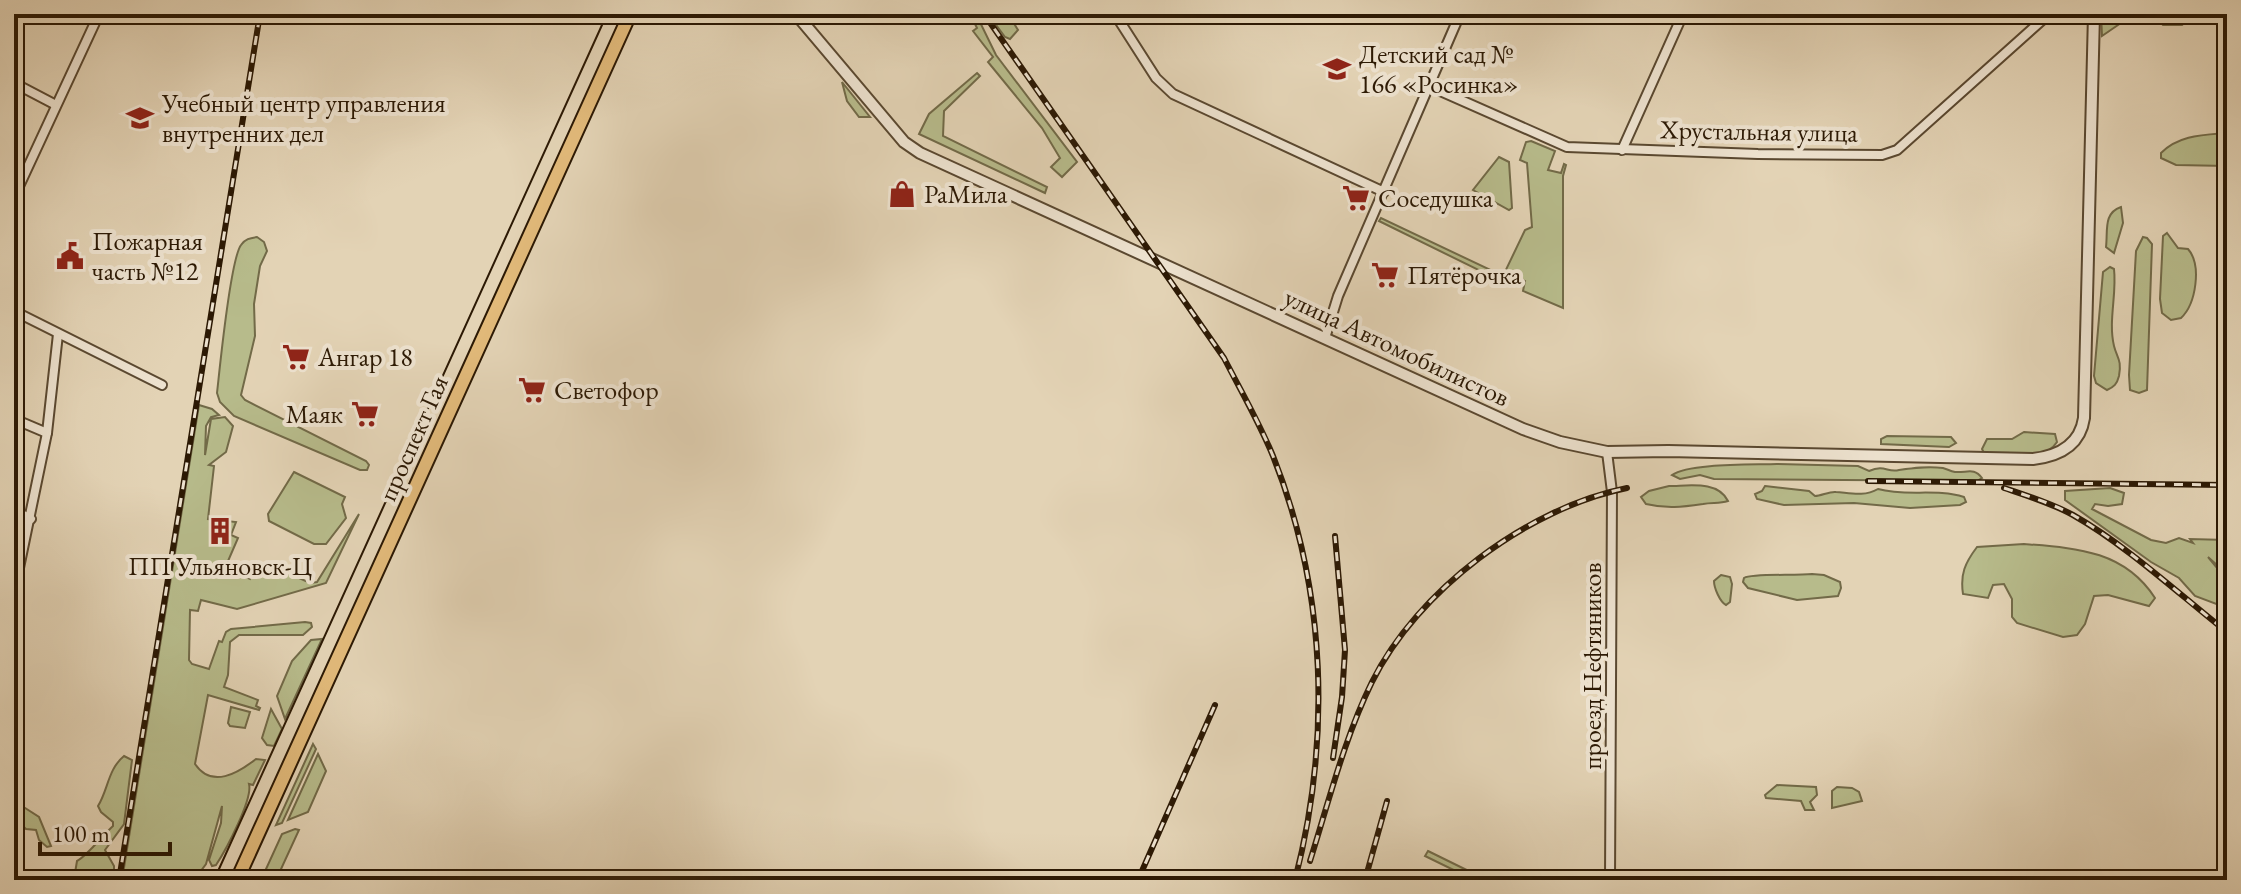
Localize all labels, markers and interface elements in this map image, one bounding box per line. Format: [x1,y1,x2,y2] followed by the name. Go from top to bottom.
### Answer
[1359,37,1518,101] place label: Детский сад № 166 «Росинка»
[1322,54,1352,84] school or university icon: Детский сад № 166 «Росинка»
[161,86,446,150] place label: Учебный центр управления внутренних дел
[125,103,155,133] school or university icon: Учебный центр управления внутренних дел
[1659,112,1859,150] street label: Хрустальная улица
[924,177,1008,211] place label: РаМила
[887,179,917,209] shop icon: РаМила
[1378,181,1494,215] place label: Соседушка
[1341,183,1371,213] supermarket icon: Соседушка
[92,224,203,288] place label: Пожарная часть №12
[55,241,85,271] public building icon: Пожарная часть №12
[1407,258,1522,292] place label: Пятёрочка
[1370,260,1400,290] supermarket icon: Пятёрочка
[1279,280,1515,414] street label: улица Автомобилистов
[317,340,413,374] place label: Ангар 18
[281,342,311,372] supermarket icon: Ангар 18
[370,370,456,506] street label: проспект Гая
[554,373,659,407] place label: Светофор
[517,375,547,405] supermarket icon: Светофор
[286,397,344,431] place label: Маяк
[350,399,380,429] supermarket icon: Маяк
[205,516,235,546] building icon: ПП Ульяновск-Ц
[128,549,312,583] place label: ПП Ульяновск-Ц
[1575,562,1609,770] street label: проезд Нефтяников
[40,806,170,856] scale bar
[52,818,110,849] text: 100 m

